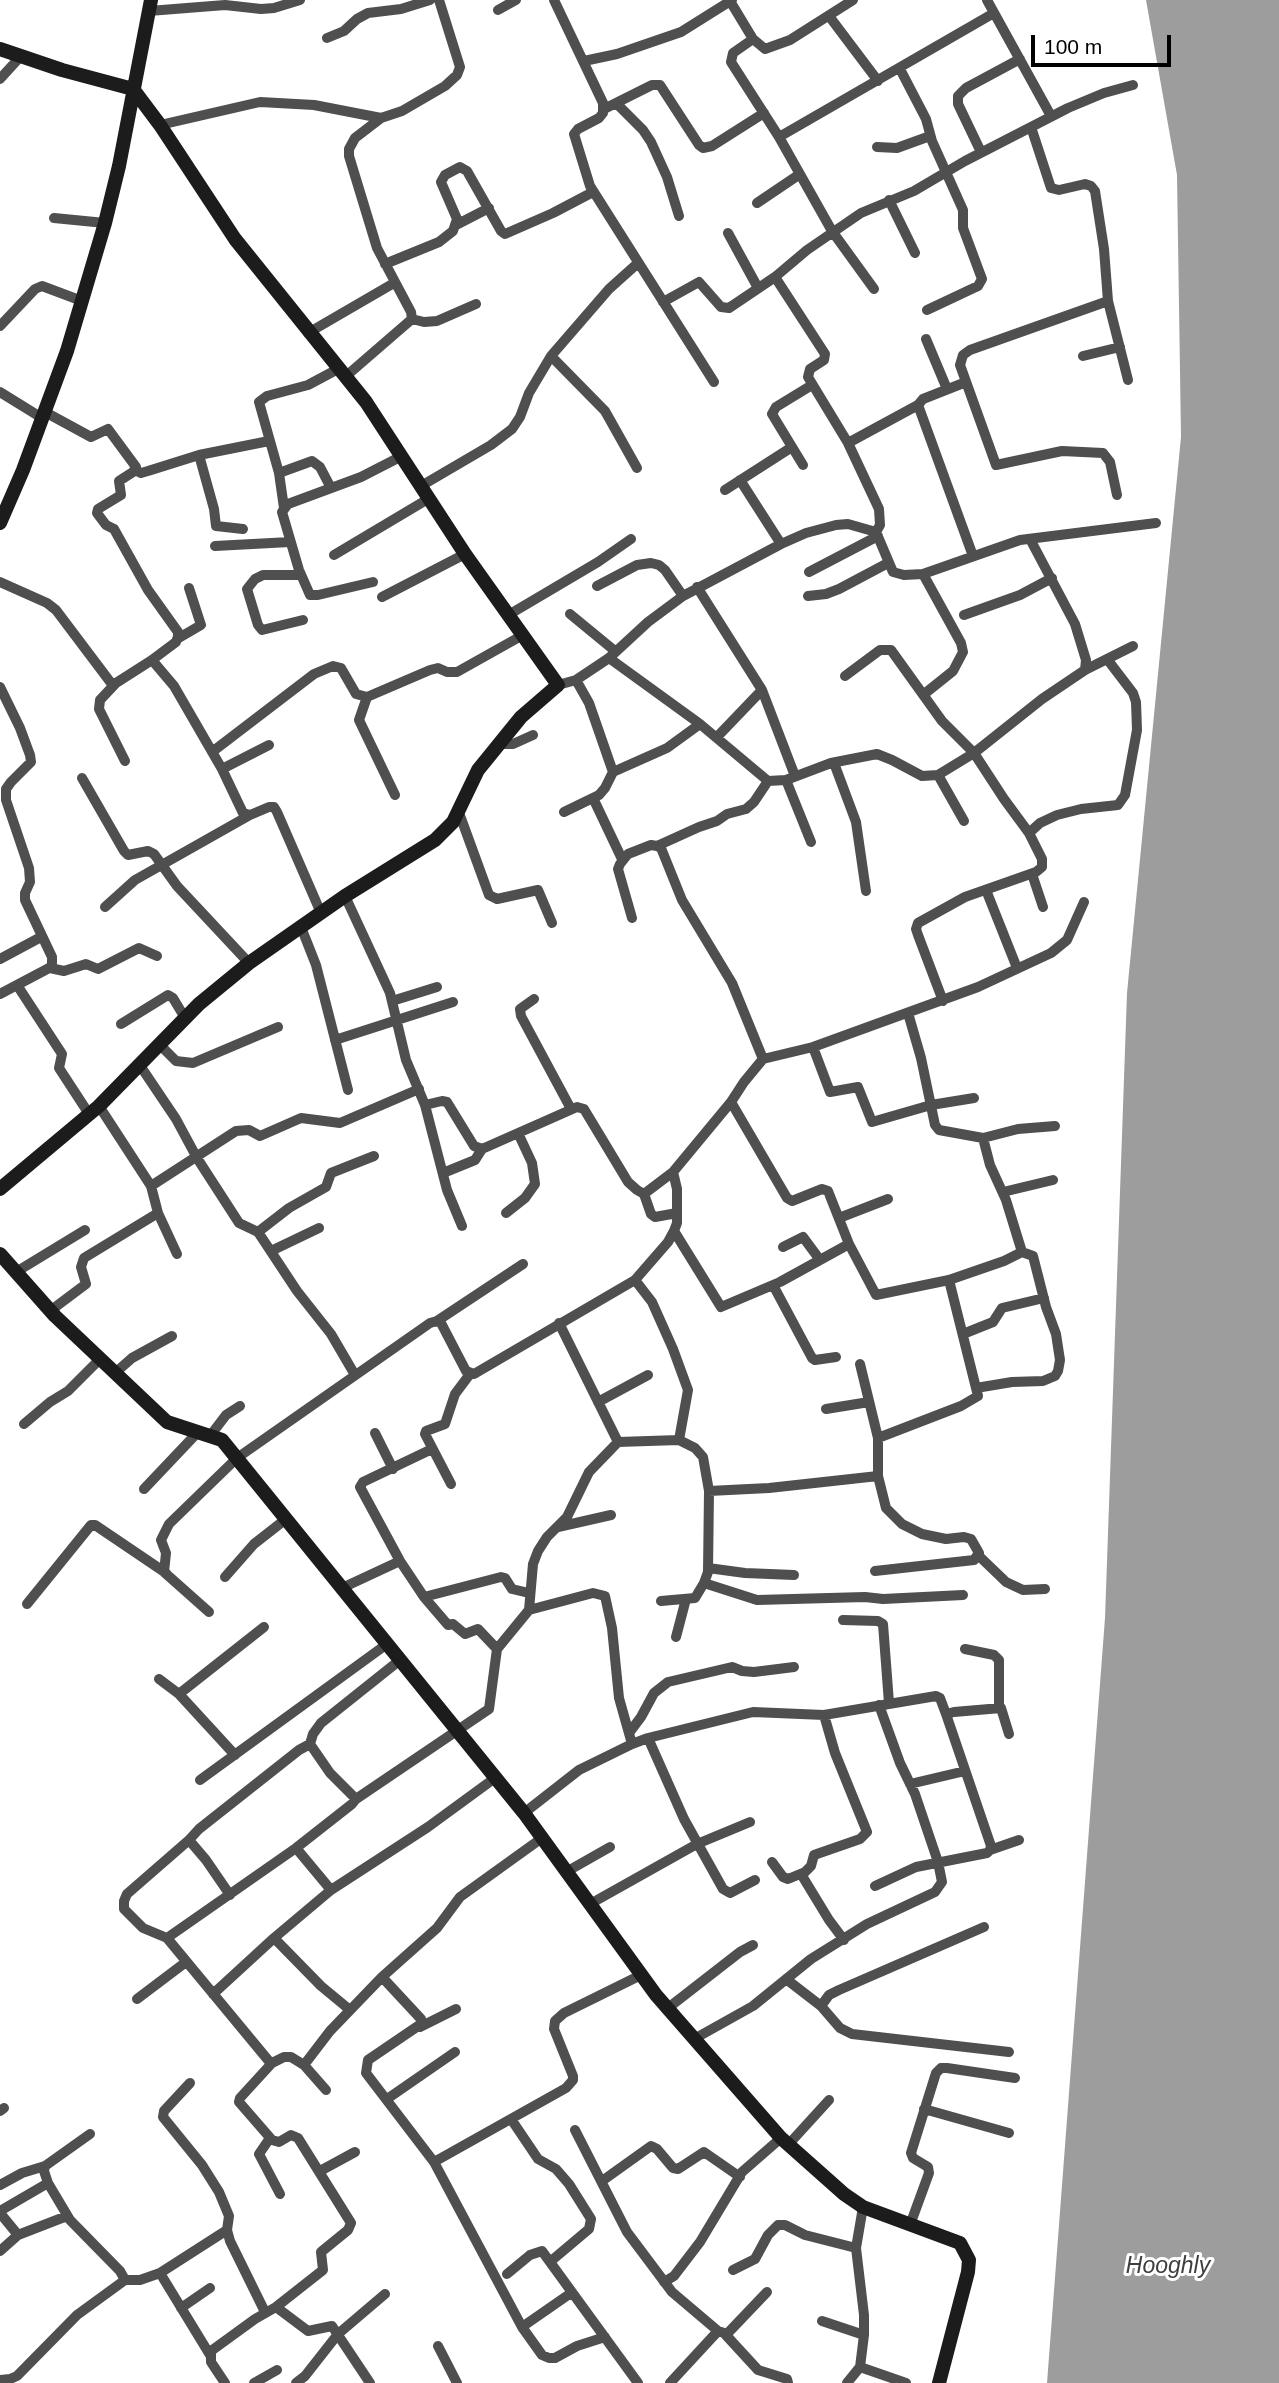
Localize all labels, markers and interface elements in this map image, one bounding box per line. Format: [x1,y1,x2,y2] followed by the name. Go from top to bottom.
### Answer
[1034,21,1174,65] scale bar
[1044,35,1102,58] text: 100 m
[1126,2253,1210,2281] water label: Hooghly

